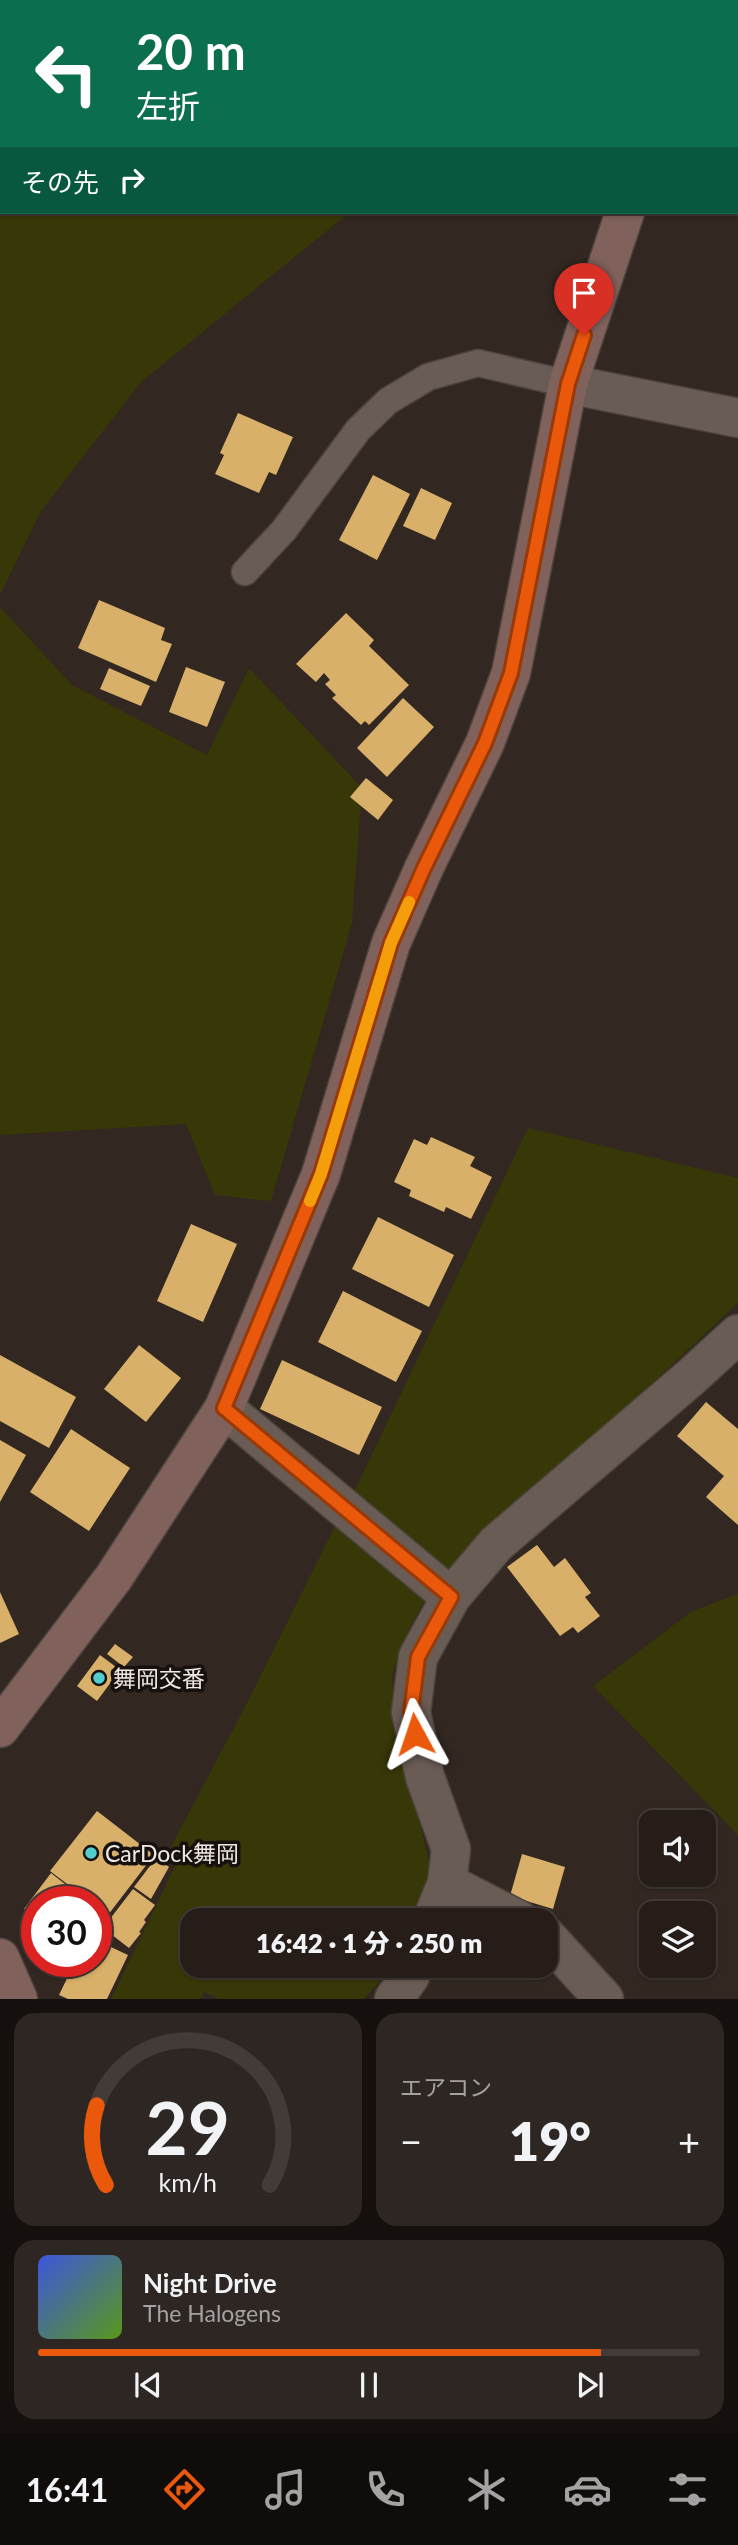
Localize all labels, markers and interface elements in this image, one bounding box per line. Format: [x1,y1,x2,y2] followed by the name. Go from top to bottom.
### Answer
[136,22,246,80] text: 20 m
[21,28,112,119] icon: left
[136,86,200,125] text: 左折
[113,161,151,199] icon: right
[21,166,99,198] text: その先
[554,263,614,335] pin
[565,274,603,312] icon: arrive
[113,1664,205,1692] place label: 舞岡交番
[91,1670,107,1686] marker: 舞岡交番
[378,1697,452,1771] position arrow
[639,1810,716,1978] map controls
[639,1810,716,1887] button: sound
[105,1839,239,1867] place label: CarDock舞岡
[83,1845,99,1861] marker: CarDock舞岡
[21,1886,112,1977] speed limit sign: 30
[639,1901,716,1978] button: layers
[256,1927,482,1959] text: 16:42 · 1 分 · 250 m
[400,2073,492,2101] text: エアコン
[146,2084,230,2172] text: 29
[509,2110,591,2172] text: 19°
[400,2118,422,2164] text: −
[678,2118,700,2164] text: +
[159,2167,217,2197] text: km/h
[143,2267,277,2299] text: Night Drive
[143,2299,281,2327] text: The Halogens
[129,2366,167,2404] icon: previous
[350,2366,388,2404] icon: pause
[571,2366,609,2404] icon: next
[160,2465,209,2514] icon: directions
[261,2465,310,2514] icon: music
[361,2465,410,2514] icon: phone
[462,2465,511,2514] icon: climate
[563,2465,612,2514] icon: car
[663,2465,712,2514] icon: filters
[26,2470,108,2509] text: 16:41

